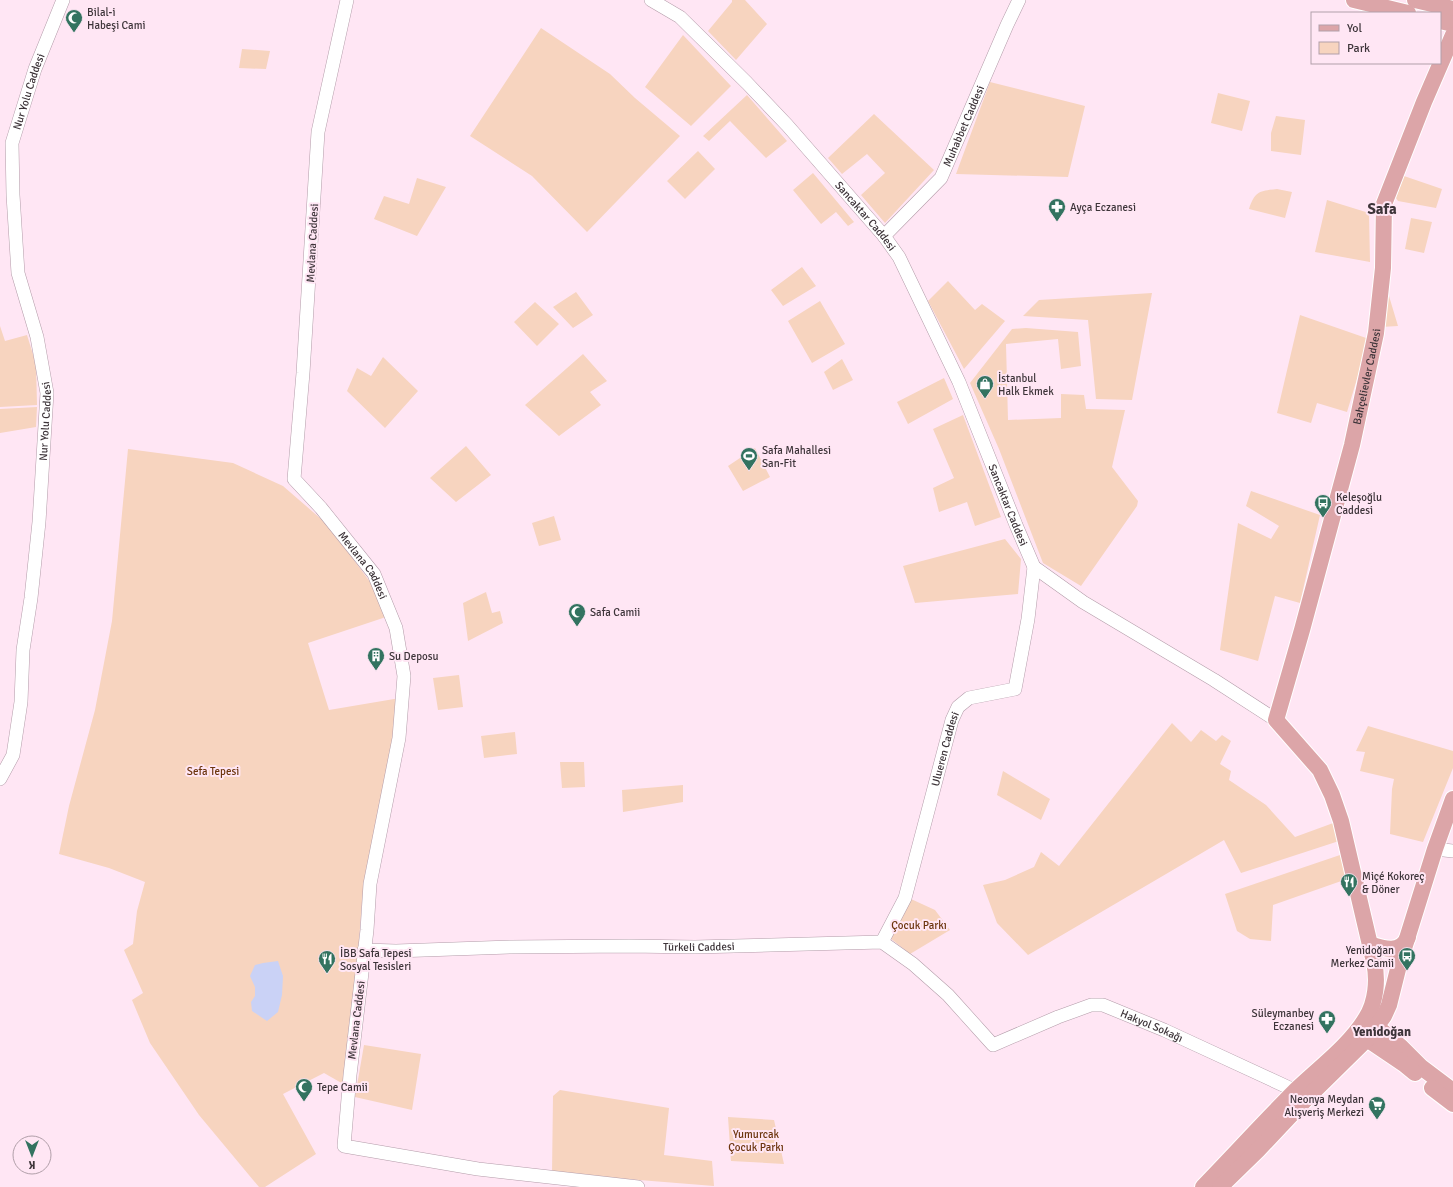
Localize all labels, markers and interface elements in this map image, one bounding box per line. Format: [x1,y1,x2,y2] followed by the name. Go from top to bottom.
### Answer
[87,6,145,32] place label: Bilal-i Habeşi Cami
[64,8,84,33] mosque icon: Bilal-i Habeşi Cami
[1311,12,1441,64] legend
[1347,21,1363,36] text: Yol
[1347,41,1370,56] text: Park
[11,52,48,131] street label: Nur Yolu Caddesi
[941,84,987,169] street label: Muhabbet Caddesi
[832,179,898,253] street label: Sancaktar Caddesi
[1047,197,1067,222] pharmacy icon: Ayça Eczanesi
[1367,200,1397,218] district label: Safa
[1070,201,1136,214] place label: Ayça Eczanesi
[304,203,321,283] street label: Mevlana Caddesi
[1351,328,1383,426] street label: Bahçelievler Caddesi
[998,371,1054,398] place label: İstanbul Halk Ekmek
[975,374,995,399] shop icon: İstanbul Halk Ekmek
[37,380,54,461] street label: Nur Yolu Caddesi
[762,444,831,470] place label: Safa Mahallesi San-Fit
[739,446,759,471] sports icon: Safa Mahallesi San-Fit
[985,462,1030,548] street label: Sancaktar Caddesi
[1336,491,1382,517] place label: Keleşoğlu Caddesi
[1313,493,1333,518] bus stop icon: Keleşoğlu Caddesi
[335,529,390,601] street label: Mevlana Caddesi
[567,602,587,627] mosque icon: Safa Camii
[590,606,640,619] place label: Safa Camii
[366,646,386,671] building icon: Su Deposu
[389,650,439,663] place label: Su Deposu
[929,710,962,788] street label: Ulueren Caddesi
[187,765,239,778] park label: Sefa Tepesi
[1362,870,1425,896] place label: Miçé Kokoreç & Döner
[1339,872,1359,897] restaurant icon: Miçé Kokoreç & Döner
[891,919,947,932] park label: Çocuk Parkı
[663,940,735,954] street label: Türkeli Caddesi
[1331,944,1394,970] place label: Yenidoğan Merkez Camii
[340,946,411,973] place label: İBB Safa Tepesi Sosyal Tesisleri
[1397,946,1417,971] bus stop icon: Yenidoğan Merkez Camii
[317,949,337,974] restaurant icon: İBB Safa Tepesi Sosyal Tesisleri
[345,980,368,1060] street label: Mevlana Caddesi
[1118,1007,1185,1045] street label: Hakyol Sokağı
[1252,1007,1315,1033] place label: Süleymanbey Eczanesi
[1317,1009,1337,1034] pharmacy icon: Süleymanbey Eczanesi
[1352,1024,1411,1040] district label: Yenidoğan
[294,1077,314,1102] mosque icon: Tepe Camii
[317,1081,368,1094] place label: Tepe Camii
[1284,1093,1364,1119] place label: Neonya Meydan Alışveriş Merkezi
[1367,1095,1387,1120] supermarket icon: Neonya Meydan Alışveriş Merkezi
[728,1128,784,1154] park label: Yumurcak Çocuk Parkı
[12,1135,52,1175] north arrow
[28,1158,35,1171] text: K

